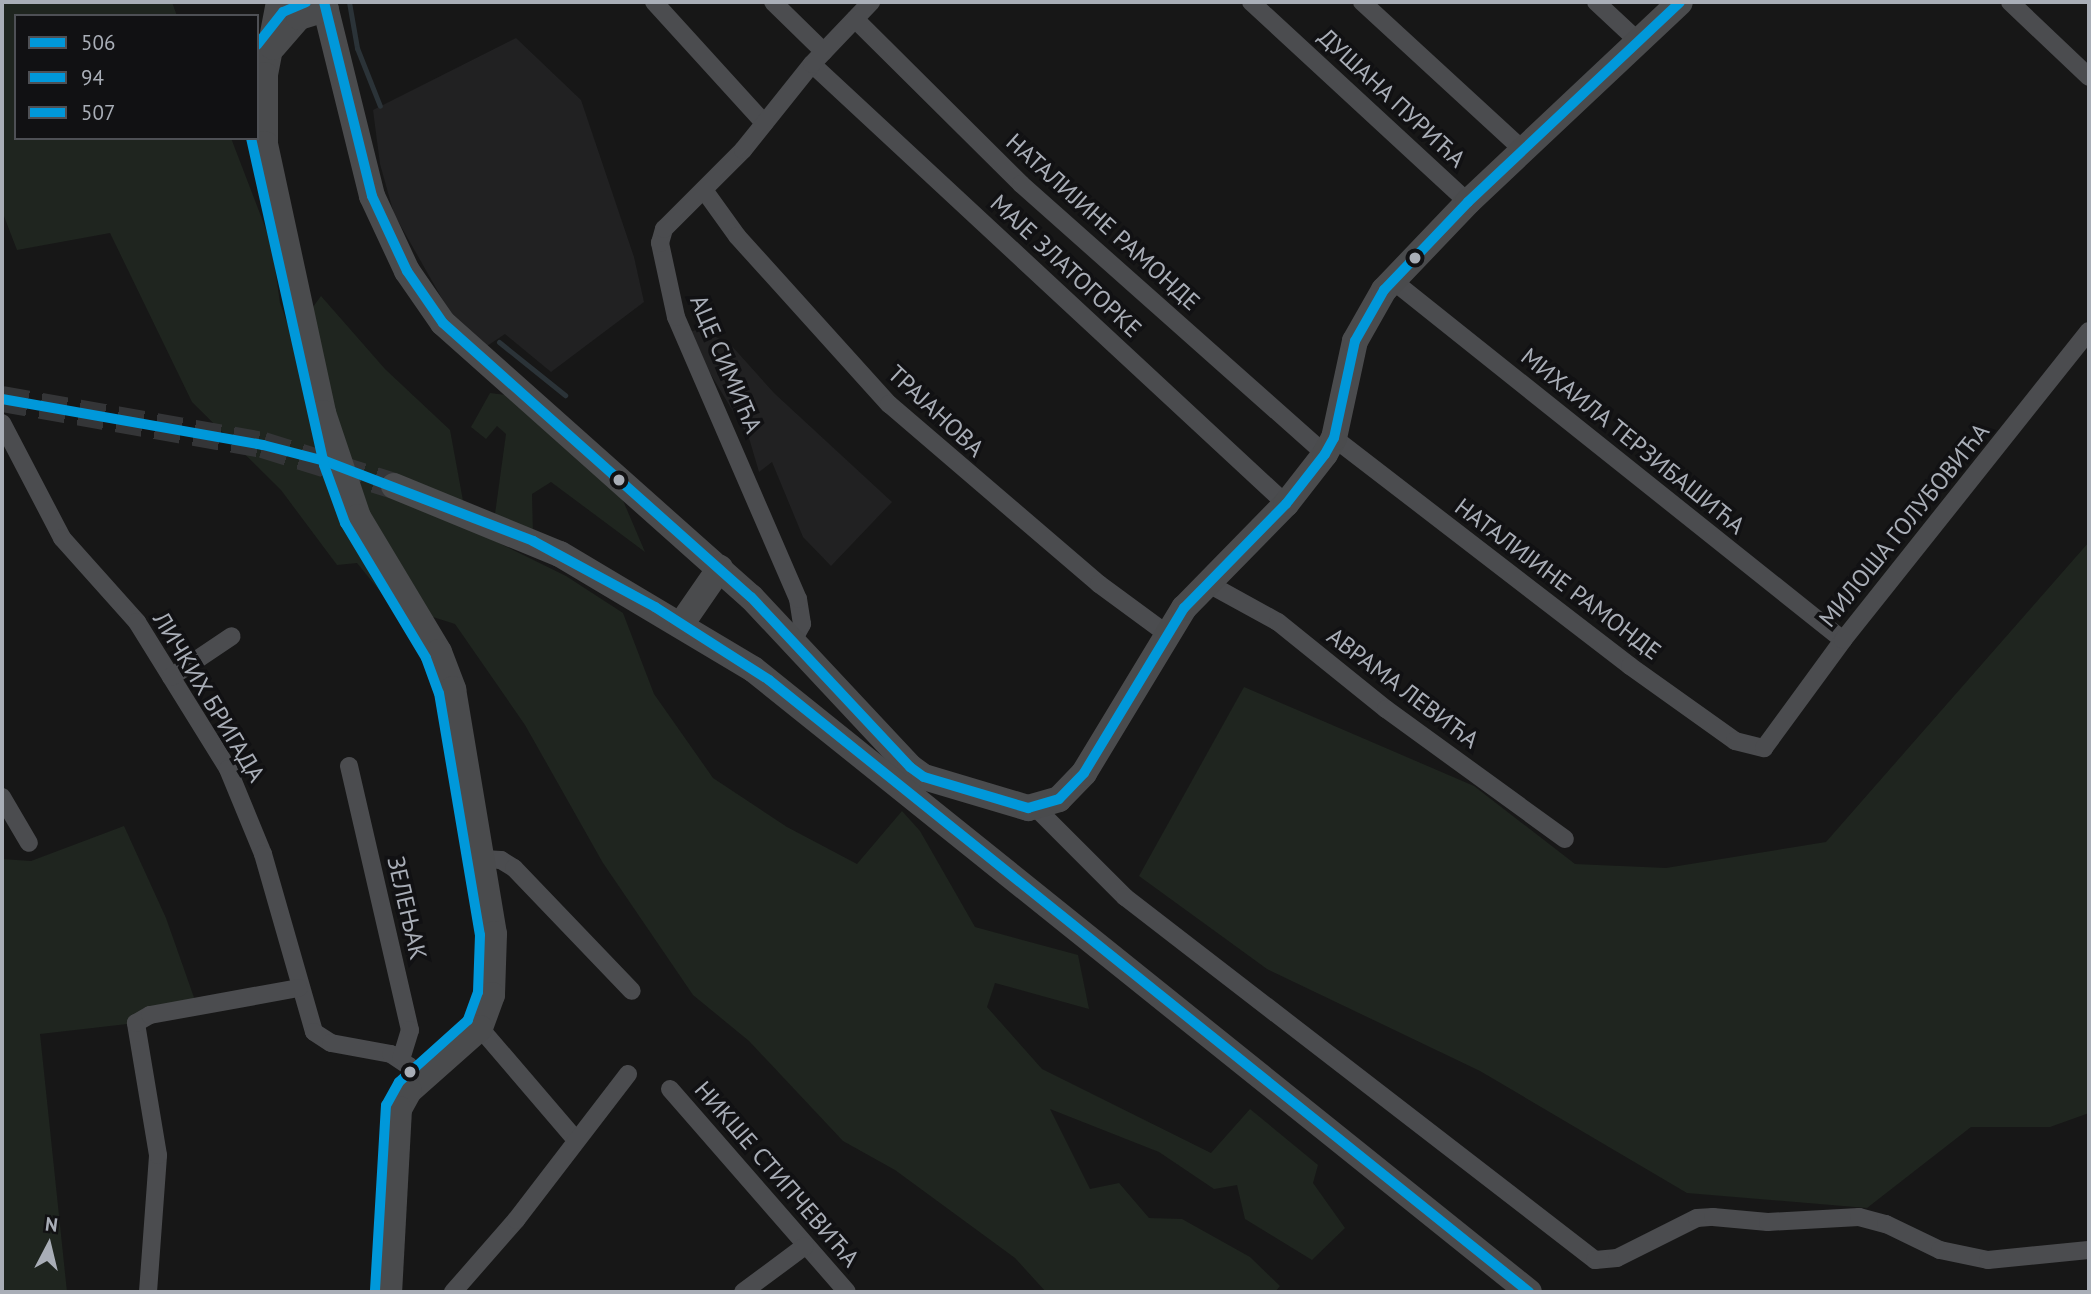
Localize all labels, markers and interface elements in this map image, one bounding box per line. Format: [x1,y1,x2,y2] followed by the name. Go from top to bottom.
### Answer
[14,14,259,140] legend
[1312,22,1472,174] street label: ДУШАНА ПУРИЋА
[81,29,115,56] text: 506
[81,64,104,91] text: 94
[81,99,115,126] text: 507
[1000,127,1206,317] street label: НАТАЛИЈИНЕ РАМОНДЕ
[985,189,1147,343] street label: МАЈЕ ЗЛАТОГОРКЕ
[1408,251,1422,265] unlabelled marker
[684,291,768,437] street label: АЦЕ СИМИЋА
[1515,341,1751,541] street label: МИХАИЛА ТЕРЗИБАШИЋА
[882,359,990,463] street label: ТРАЈАНОВА
[1813,417,1995,633] street label: МИЛОША ГОЛУБОВИЋА
[612,473,626,487] unlabelled marker
[1449,492,1667,666] street label: НАТАЛИЈИНЕ РАМОНДЕ
[147,606,271,788] street label: ЛИЧКИХ БРИГАДА
[1321,621,1485,755] street label: АВРАМА ЛЕВИЋА
[381,853,433,963] street label: ЗЕЛЕЊАК
[403,1065,417,1079] unlabelled marker
[689,1075,865,1273] street label: НИКШЕ СТИПЧЕВИЋА
[14,1210,84,1280] north arrow
[44,1211,59,1237] text: N

